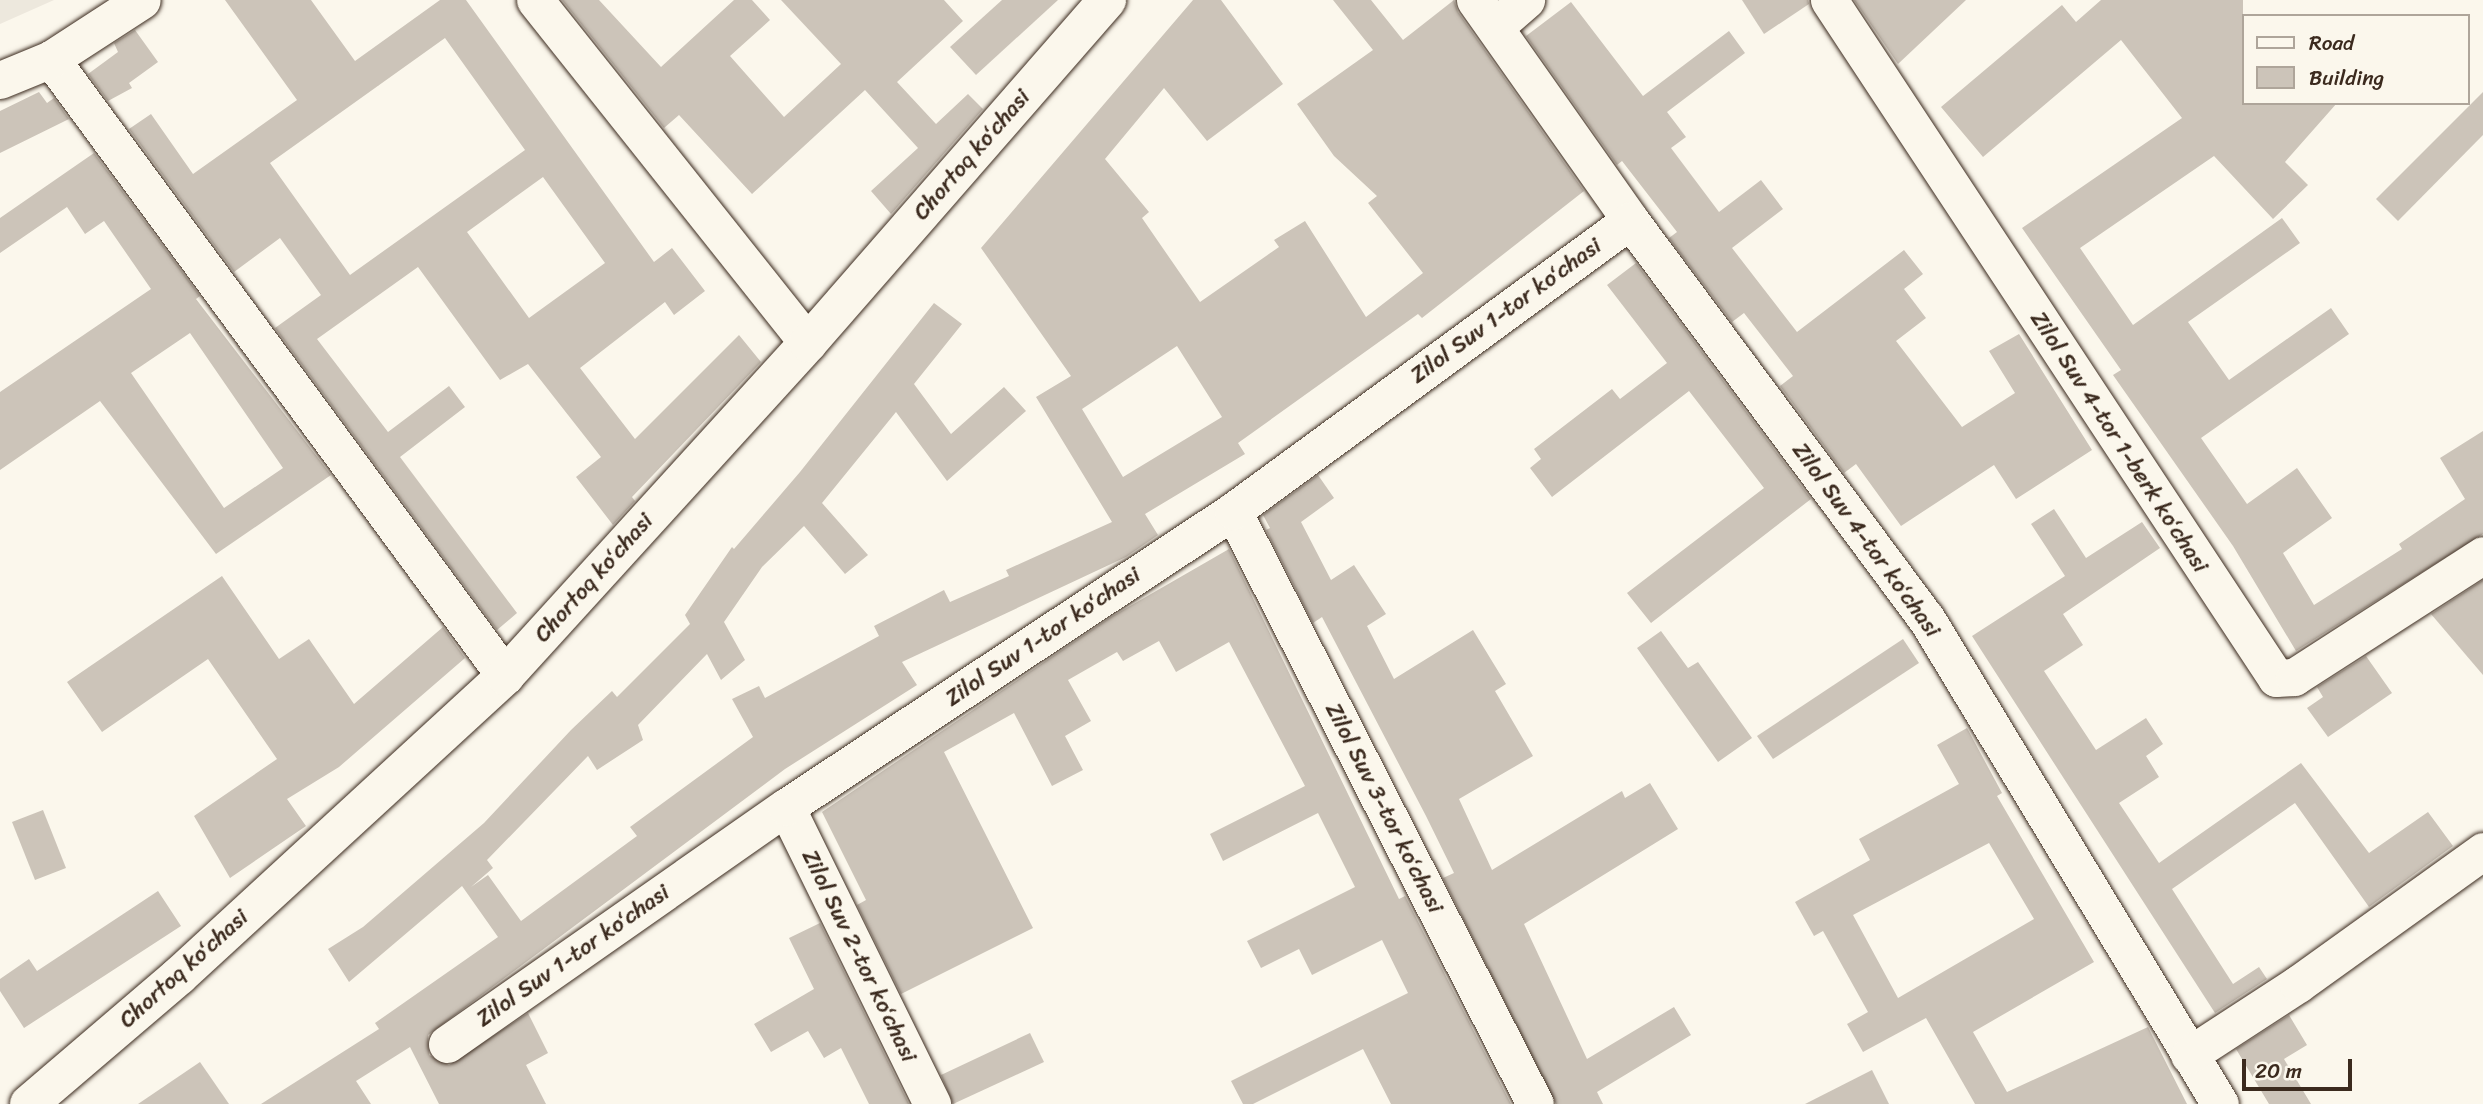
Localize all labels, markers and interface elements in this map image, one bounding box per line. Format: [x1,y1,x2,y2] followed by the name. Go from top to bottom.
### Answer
[2242,14,2469,105] legend
[2309,24,2354,62] text: Road
[2309,59,2384,97] text: Building
[908,84,1036,226] street label: Chortoq koʻchasi
[1405,232,1607,390] street label: Zilol Suv 1-tor koʻchasi
[2024,306,2214,578] street label: Zilol Suv 4-tor 1-berk koʻchasi
[1786,437,1946,643] street label: Zilol Suv 4-tor koʻchasi
[529,508,659,648] street label: Chortoq koʻchasi
[940,561,1146,713] street label: Zilol Suv 1-tor koʻchasi
[1319,698,1449,918] street label: Zilol Suv 3-tor koʻchasi
[796,845,922,1067] street label: Zilol Suv 2-tor koʻchasi
[471,879,675,1033] street label: Zilol Suv 1-tor koʻchasi
[114,904,254,1034] street label: Chortoq koʻchasi
[2245,1044,2355,1088] scale bar
[2255,1052,2302,1090] text: 20 m

